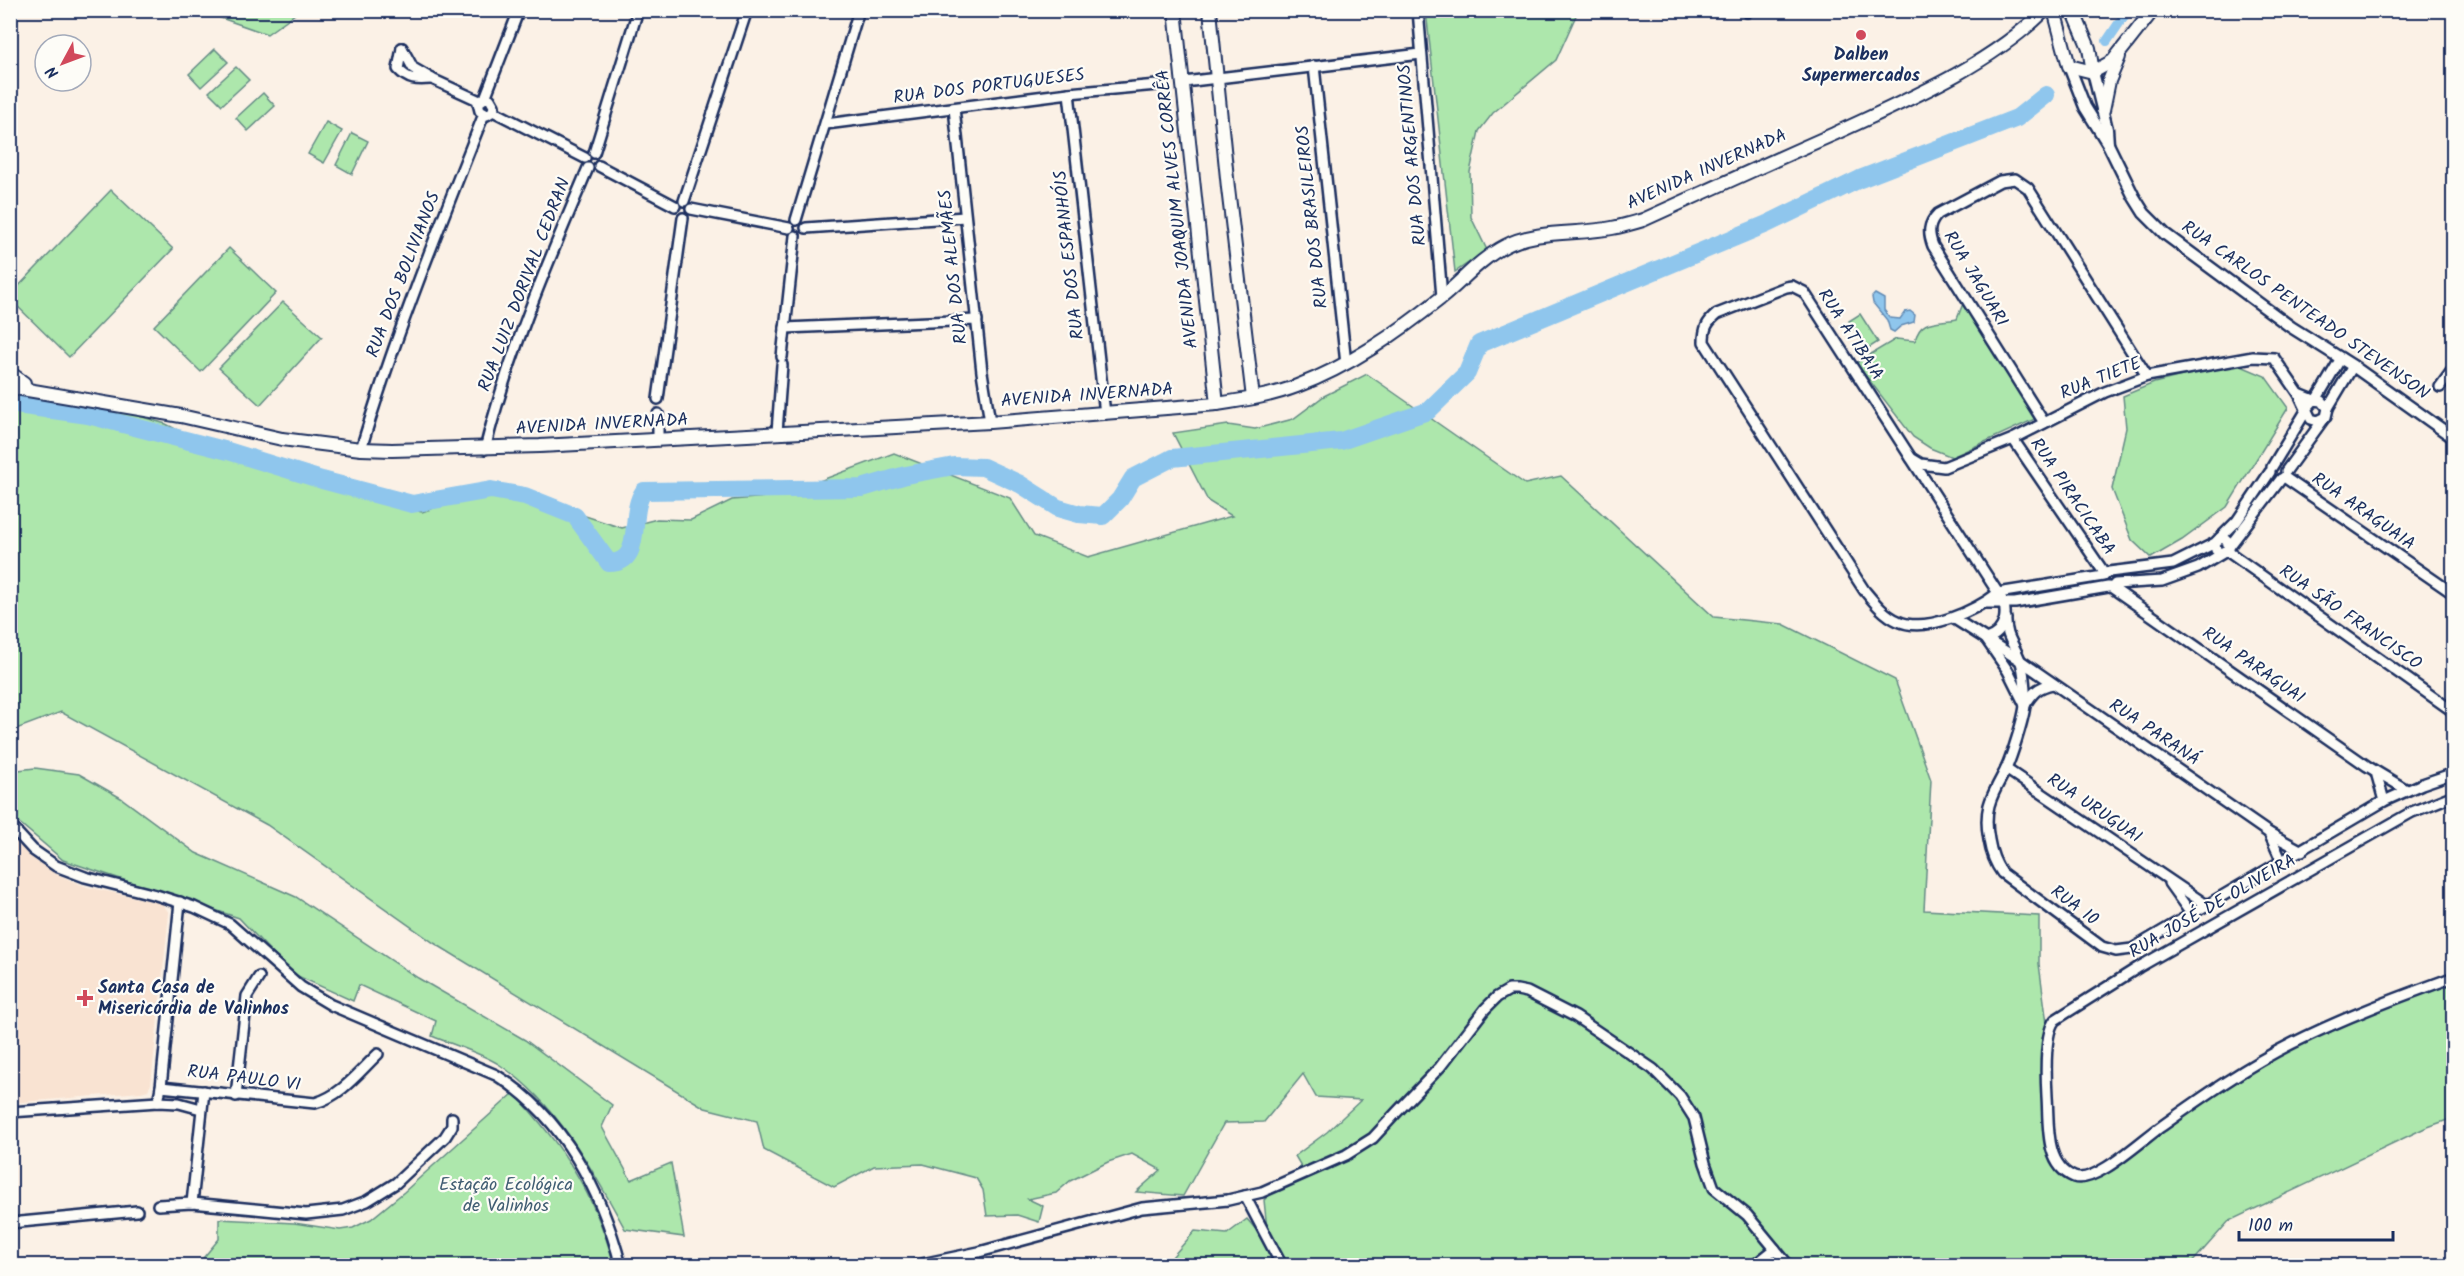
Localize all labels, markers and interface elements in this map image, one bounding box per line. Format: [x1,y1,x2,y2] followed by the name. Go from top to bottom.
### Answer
[1854,28,1868,42] marker: Dalben Supermercados
[33,33,93,93] north arrow
[1802,41,1921,91] place label: Dalben Supermercados
[40,60,66,84] text: N
[892,61,1087,113] street label: RUA DOS PORTUGUESES
[1391,63,1435,247] street label: RUA DOS ARGENTINOS
[1149,68,1207,350] street label: AVENIDA JOAQUIM ALVES CORRÊA
[1622,122,1792,218] street label: AVENIDA INVERNADA
[1289,124,1337,310] street label: RUA DOS BRASILEIROS
[1047,168,1093,341] street label: RUA DOS ESPANHÓIS
[471,174,579,396] street label: RUA LUIZ DORIVAL CEDRAN
[359,187,449,362] street label: RUA DOS BOLIVIANOS
[931,188,977,346] street label: RUA DOS ALEMÃES
[2175,214,2435,408] street label: RUA CARLOS PENTEADO STEVENSON
[1935,225,2015,333] street label: RUA JAGUARI
[1809,283,1891,387] street label: RUA ATIBAIA
[2056,349,2146,408] street label: RUA TIETE
[1000,376,1174,416] street label: AVENIDA INVERNADA
[515,406,689,444] street label: AVENIDA INVERNADA
[2022,432,2122,562] street label: RUA PIRACICABA
[2305,465,2421,559] street label: RUA ARAGUAIA
[2272,558,2428,678] street label: RUA SÃO FRANCISCO
[2196,620,2310,712] street label: RUA PARAGUAI
[2102,692,2206,774] street label: RUA PARANÁ
[2040,766,2148,852] street label: RUA URUGUAI
[2124,847,2302,967] street label: RUA JOSÉ DE OLIVEIRA
[2044,878,2104,934] street label: RUA 10
[98,974,290,1024] place label: Santa Casa de Misericórdia de Valinhos
[76,989,94,1007] marker: Santa Casa de Misericórdia de Valinhos
[186,1058,302,1100] street label: RUA PAULO VI
[439,1171,573,1221] park label: Estação Ecológica de Valinhos
[2239,1204,2394,1242] scale bar
[2248,1212,2293,1241] text: 100 m

